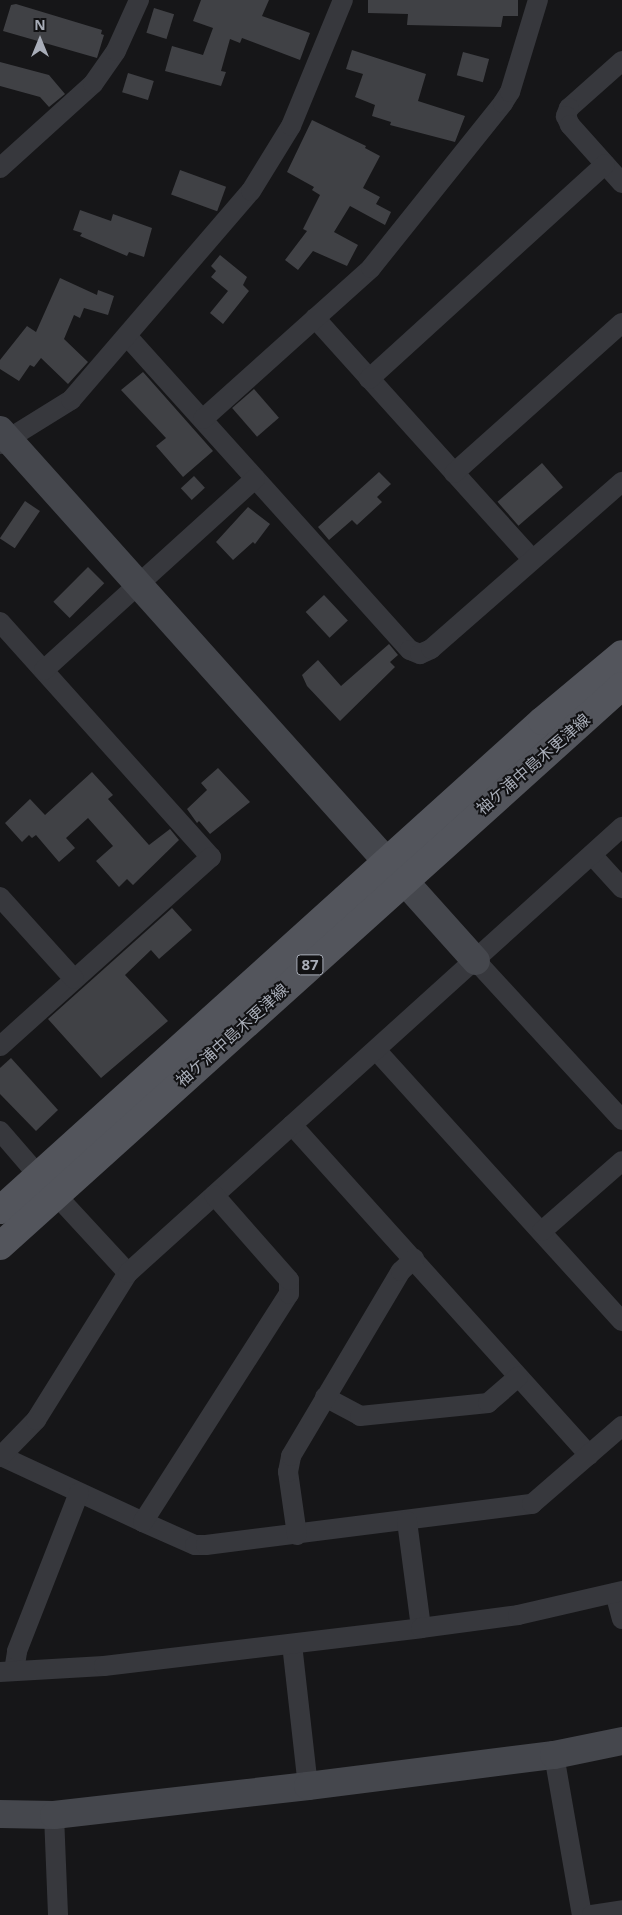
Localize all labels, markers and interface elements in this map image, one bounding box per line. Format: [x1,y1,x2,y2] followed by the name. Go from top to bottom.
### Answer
[15,15,65,65] north arrow
[34,15,46,34] text: N
[472,710,594,818] street label: 袖ケ浦中島木更津線
[296,952,324,978] road number: 87
[172,980,292,1090] street label: 袖ケ浦中島木更津線

